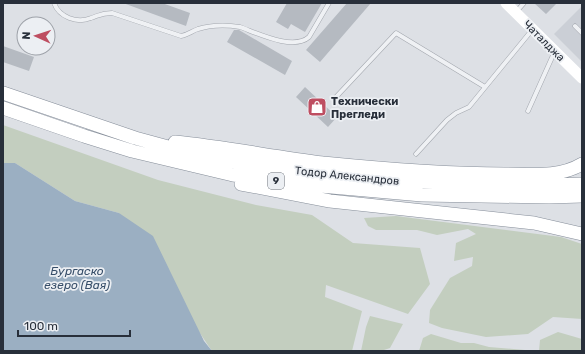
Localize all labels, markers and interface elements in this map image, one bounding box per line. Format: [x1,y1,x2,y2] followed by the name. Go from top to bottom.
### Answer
[16,16,56,56] north arrow
[521,18,567,64] street label: Чаталджа
[20,31,33,40] text: N
[331,95,398,121] place label: Технически Прегледи
[306,96,328,118] shop icon: Технически Прегледи
[294,164,400,188] street label: Тодор Александров
[268,173,284,189] road number: 9
[44,264,110,292] water label: Бургаско езеро (Вая)
[18,312,130,338] scale bar
[24,319,58,333] text: 100 m

